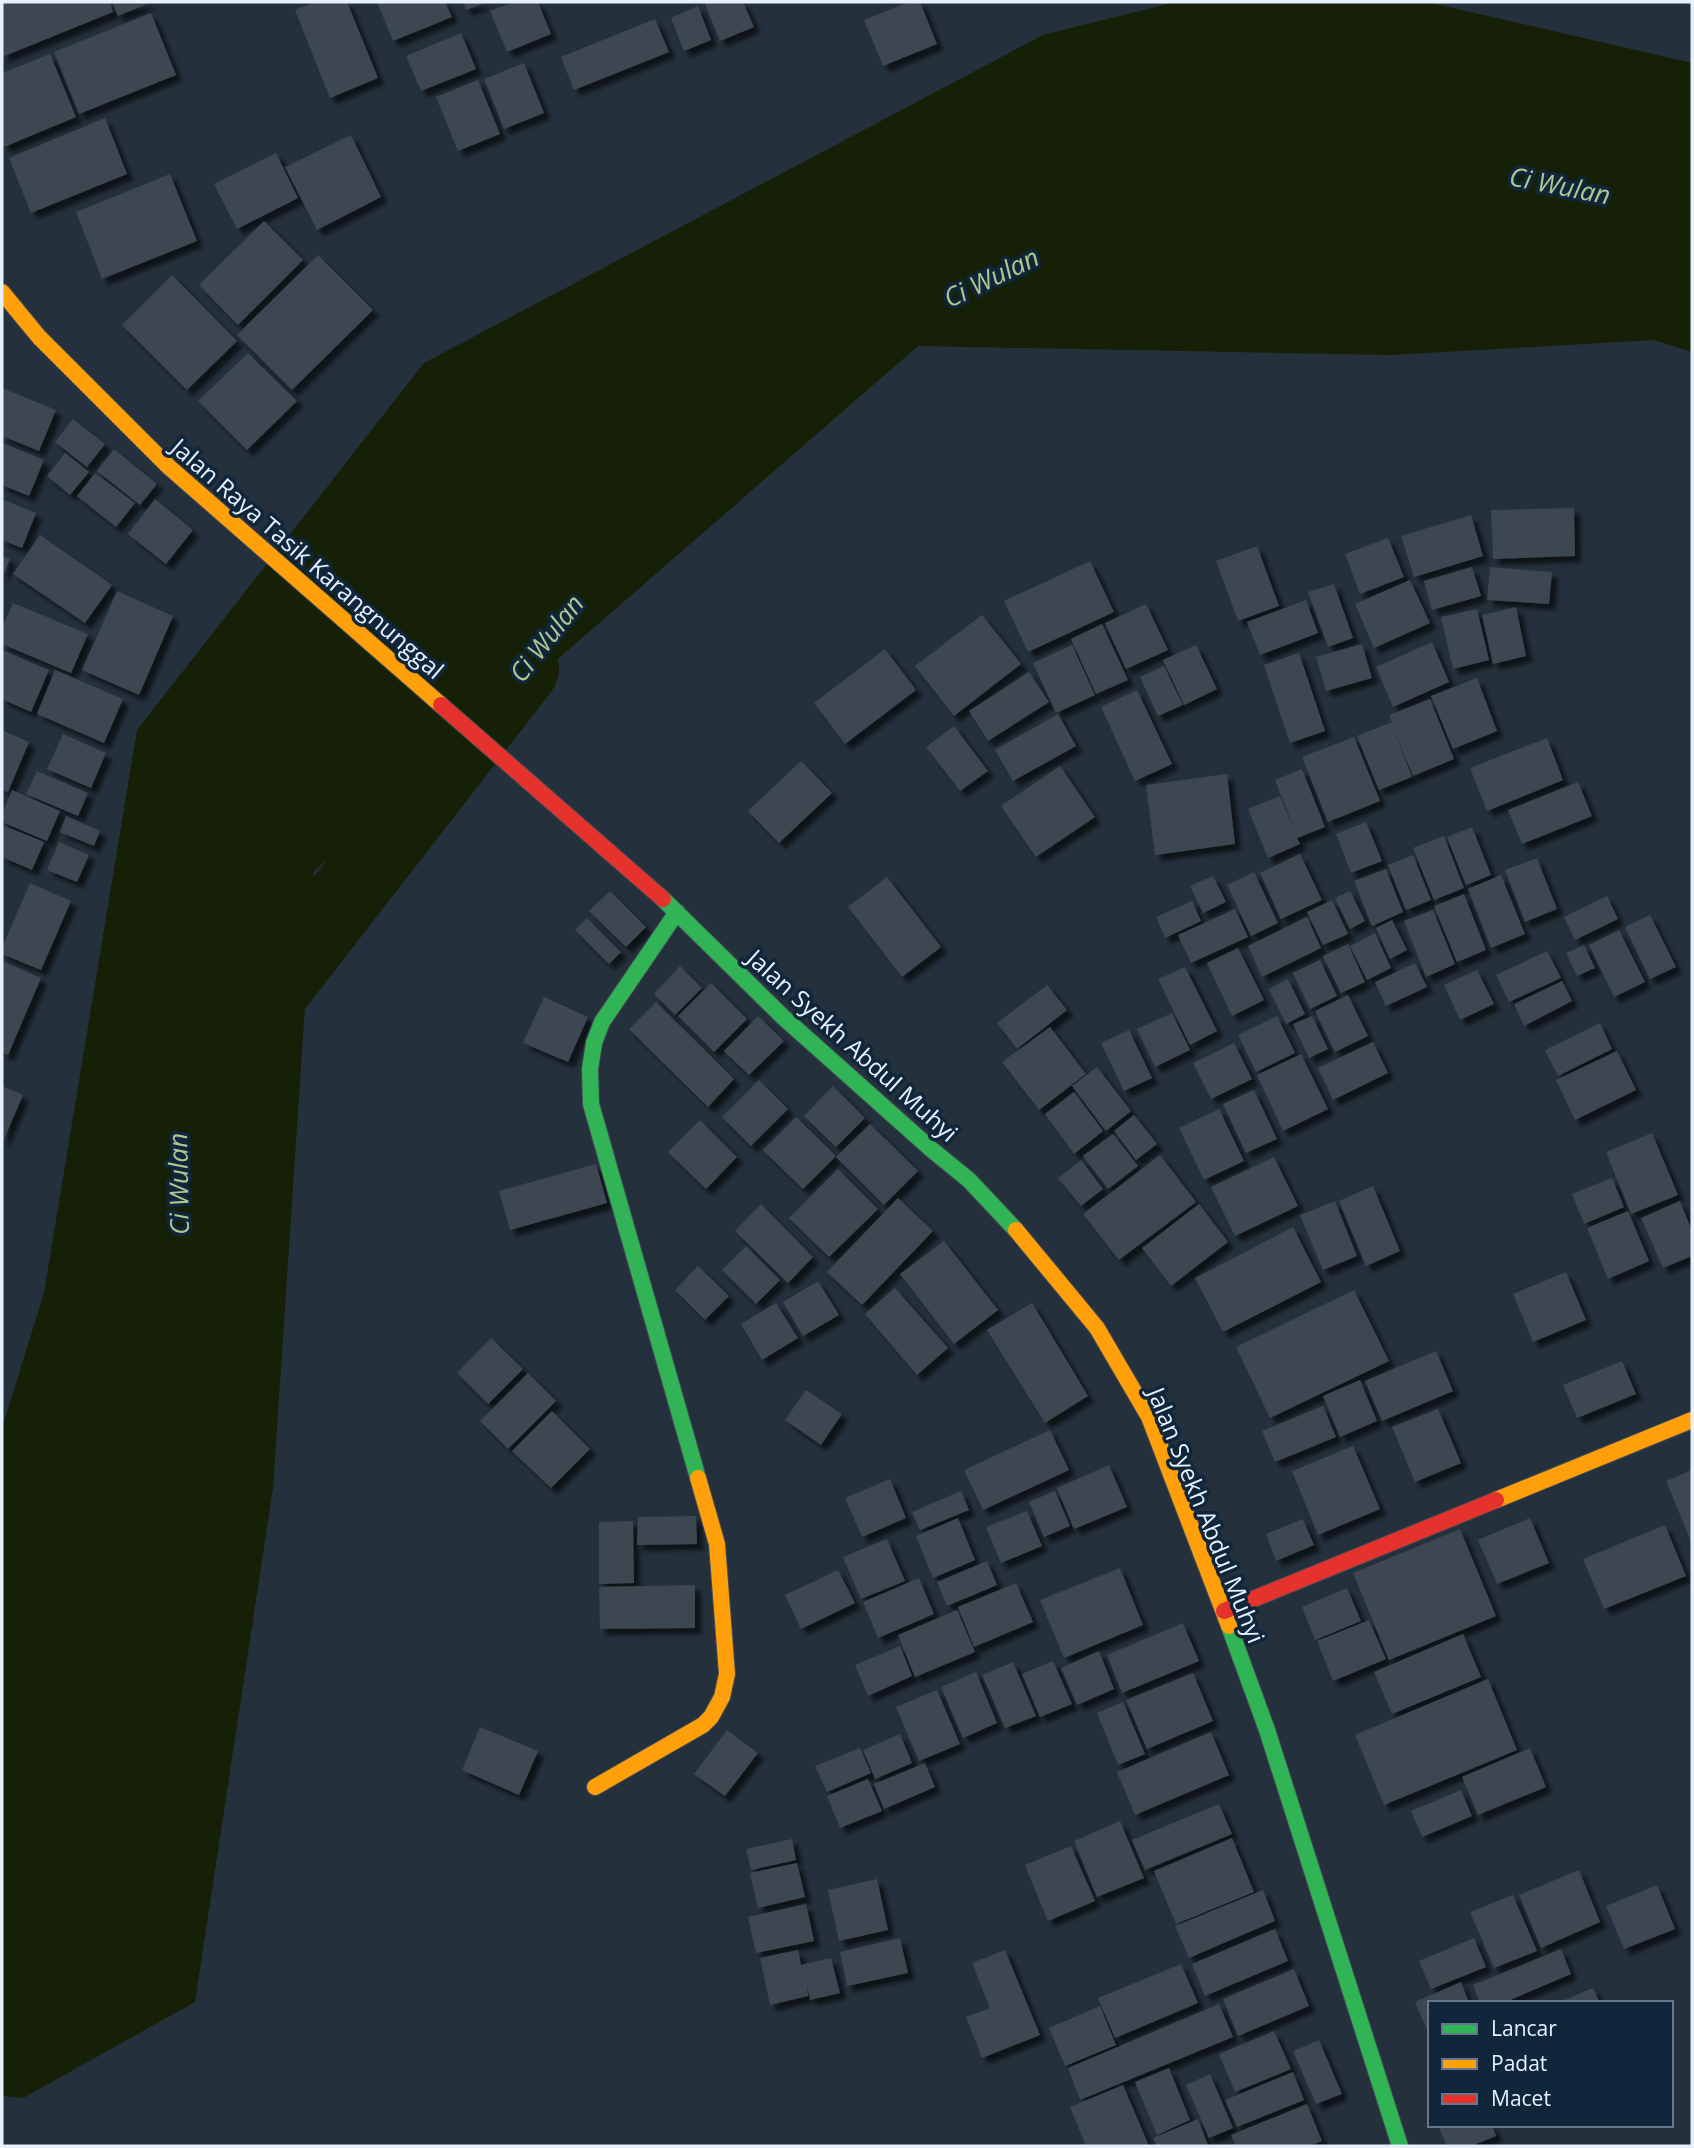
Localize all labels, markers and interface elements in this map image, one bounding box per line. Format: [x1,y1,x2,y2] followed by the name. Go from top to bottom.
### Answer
[1507,158,1613,212] water label: Ci Wulan
[937,238,1045,316] water label: Ci Wulan
[163,429,451,686] street label: Jalan Raya Tasik Karangnunggal
[500,587,592,689] water label: Ci Wulan
[739,940,965,1149] street label: Jalan Syekh Abdul Muhyi
[159,1133,197,1235] water label: Ci Wulan
[1140,1380,1273,1648] street label: Jalan Syekh Abdul Muhyi
[1428,2001,1673,2127] legend
[1491,2014,1557,2042] text: Lancar
[1491,2049,1547,2077] text: Padat
[1491,2084,1551,2112] text: Macet

